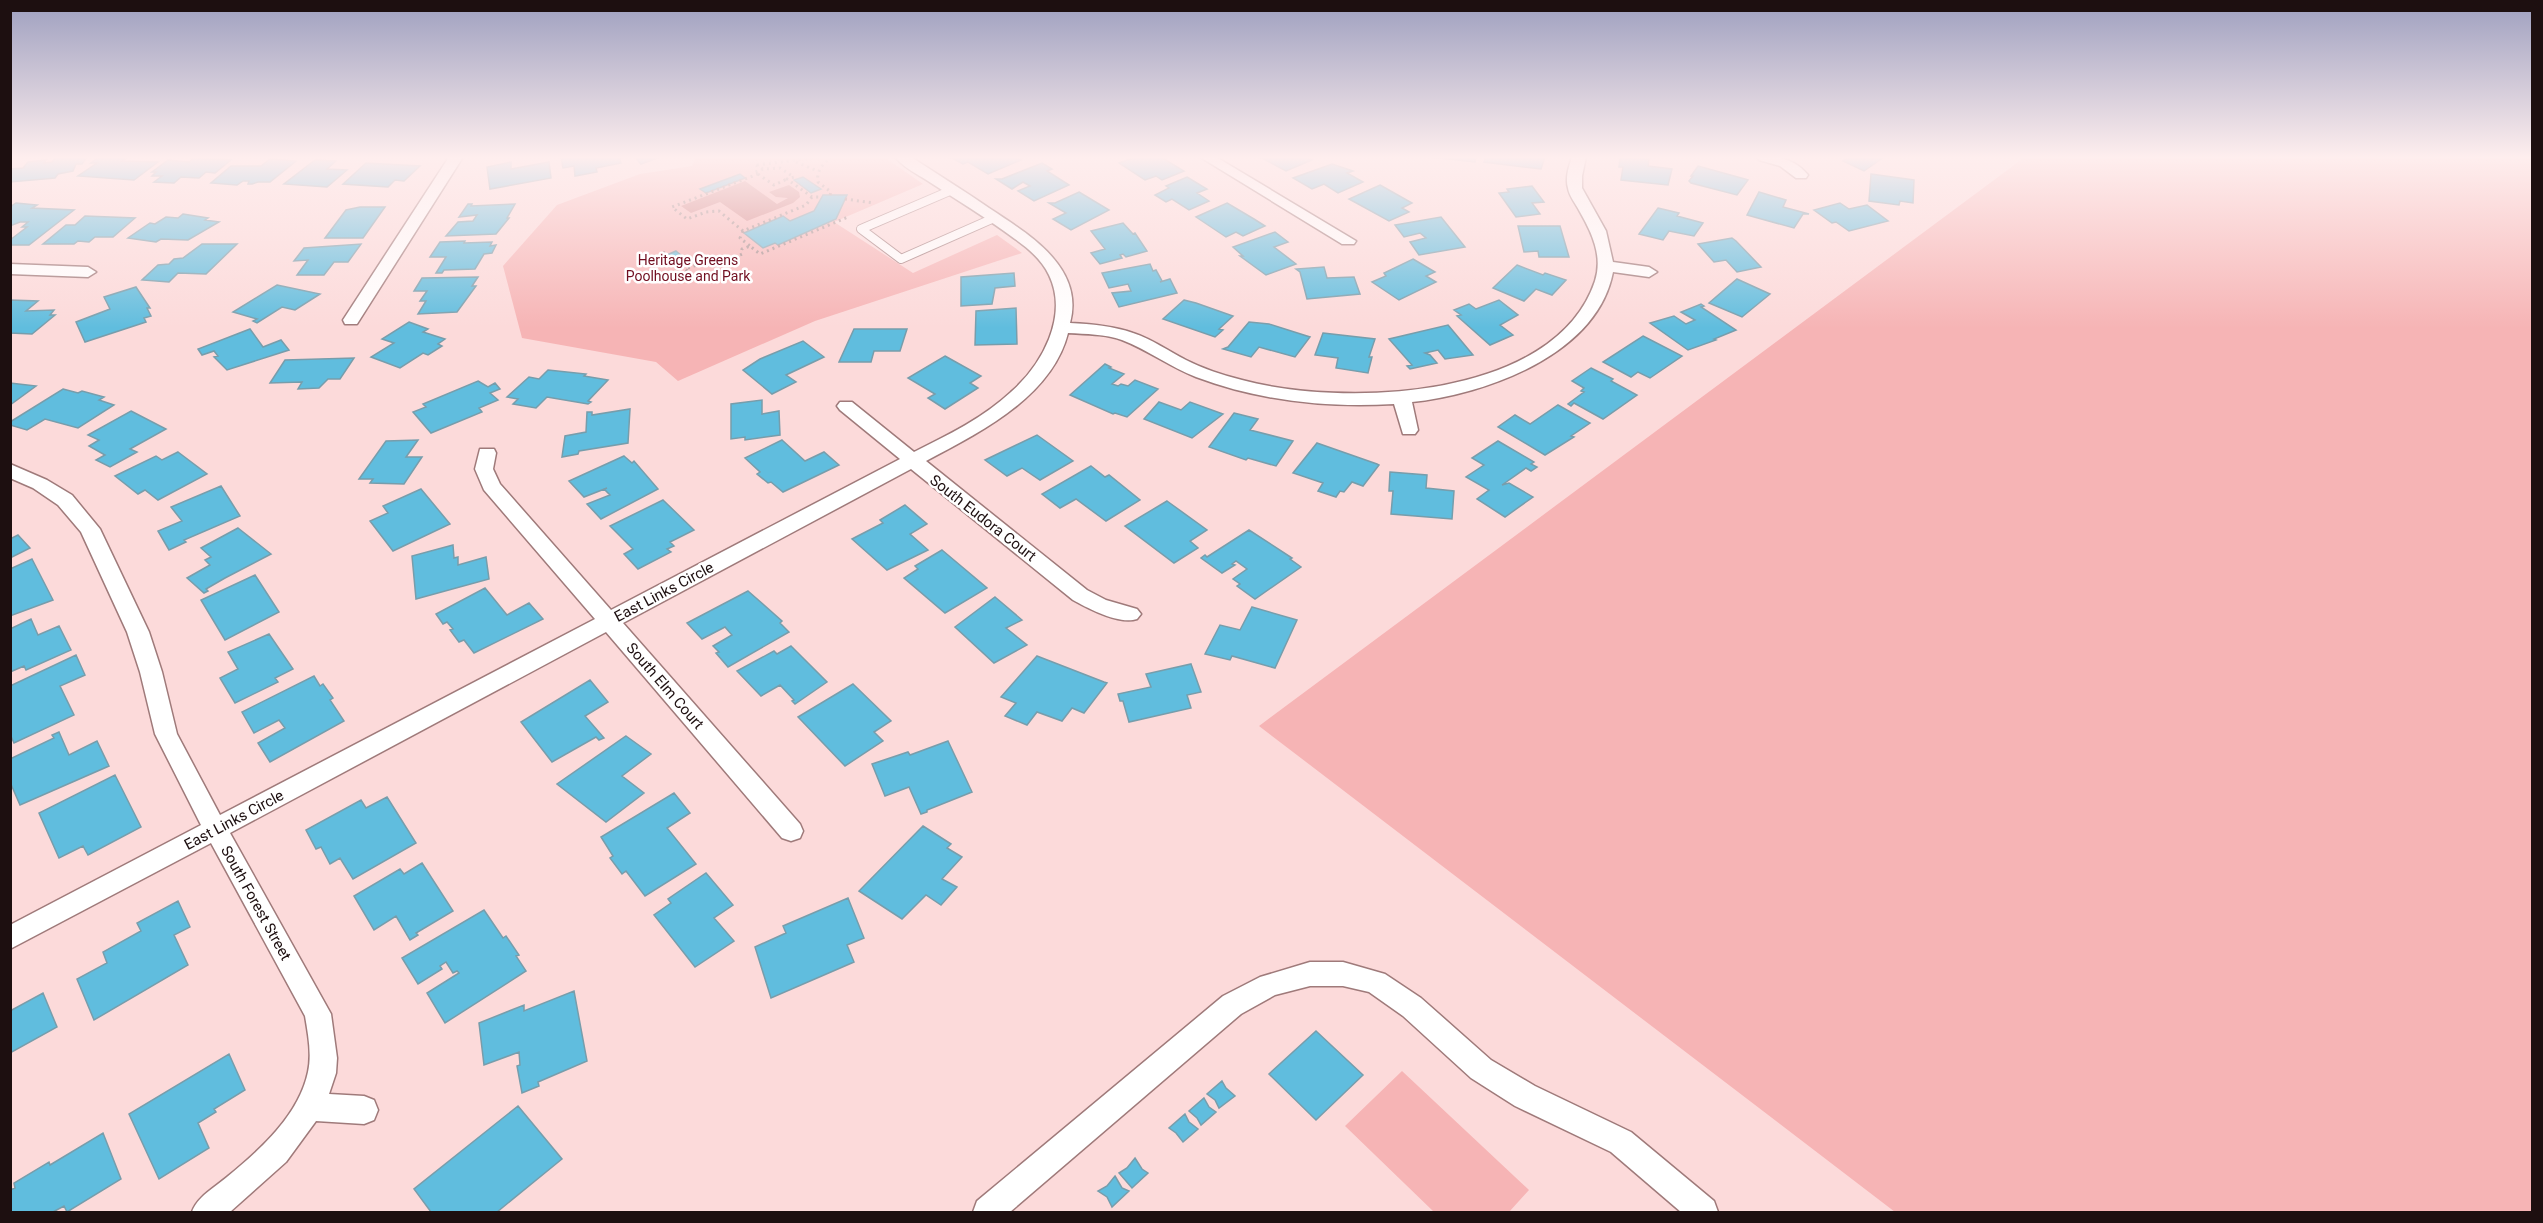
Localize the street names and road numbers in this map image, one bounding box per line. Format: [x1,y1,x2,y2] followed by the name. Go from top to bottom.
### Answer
[926,471,1040,565] street label: South Eudora Court
[611,558,717,626] street label: East Links Circle
[623,639,707,733] street label: South Elm Court
[181,786,287,854] street label: East Links Circle
[217,843,295,963] street label: South Forest Street

